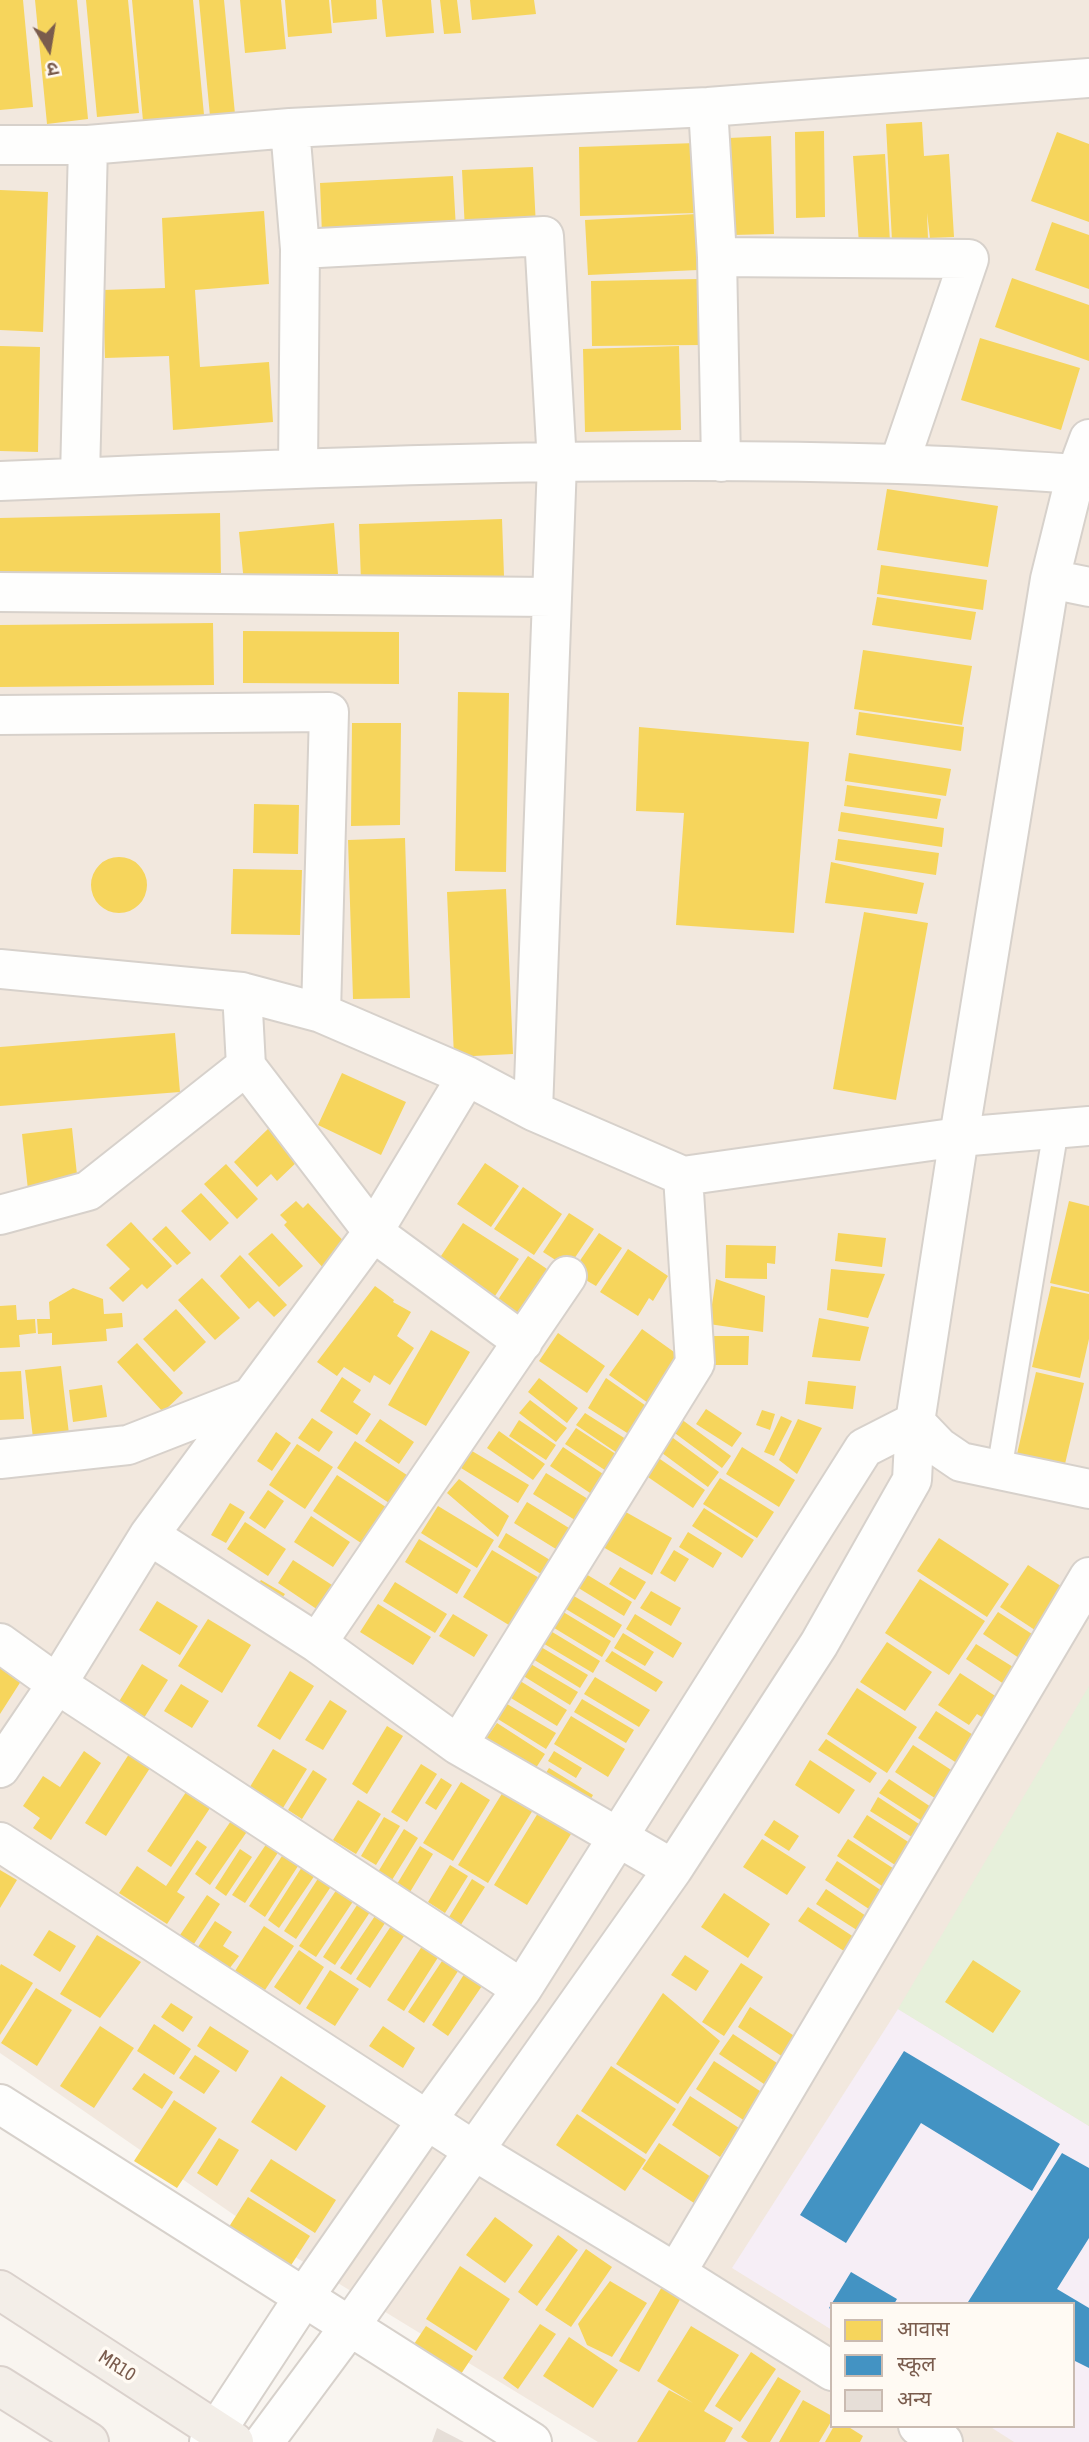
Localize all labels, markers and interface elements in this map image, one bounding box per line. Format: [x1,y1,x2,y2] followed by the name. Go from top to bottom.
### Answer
[14,14,84,84] north arrow
[45,58,61,81] text: उ
[830,2302,1075,2428] legend
[897,2316,950,2340] text: आवास
[94,2346,140,2386] street label: MR10
[897,2351,936,2375] text: स्कूल
[897,2386,931,2410] text: अन्य

